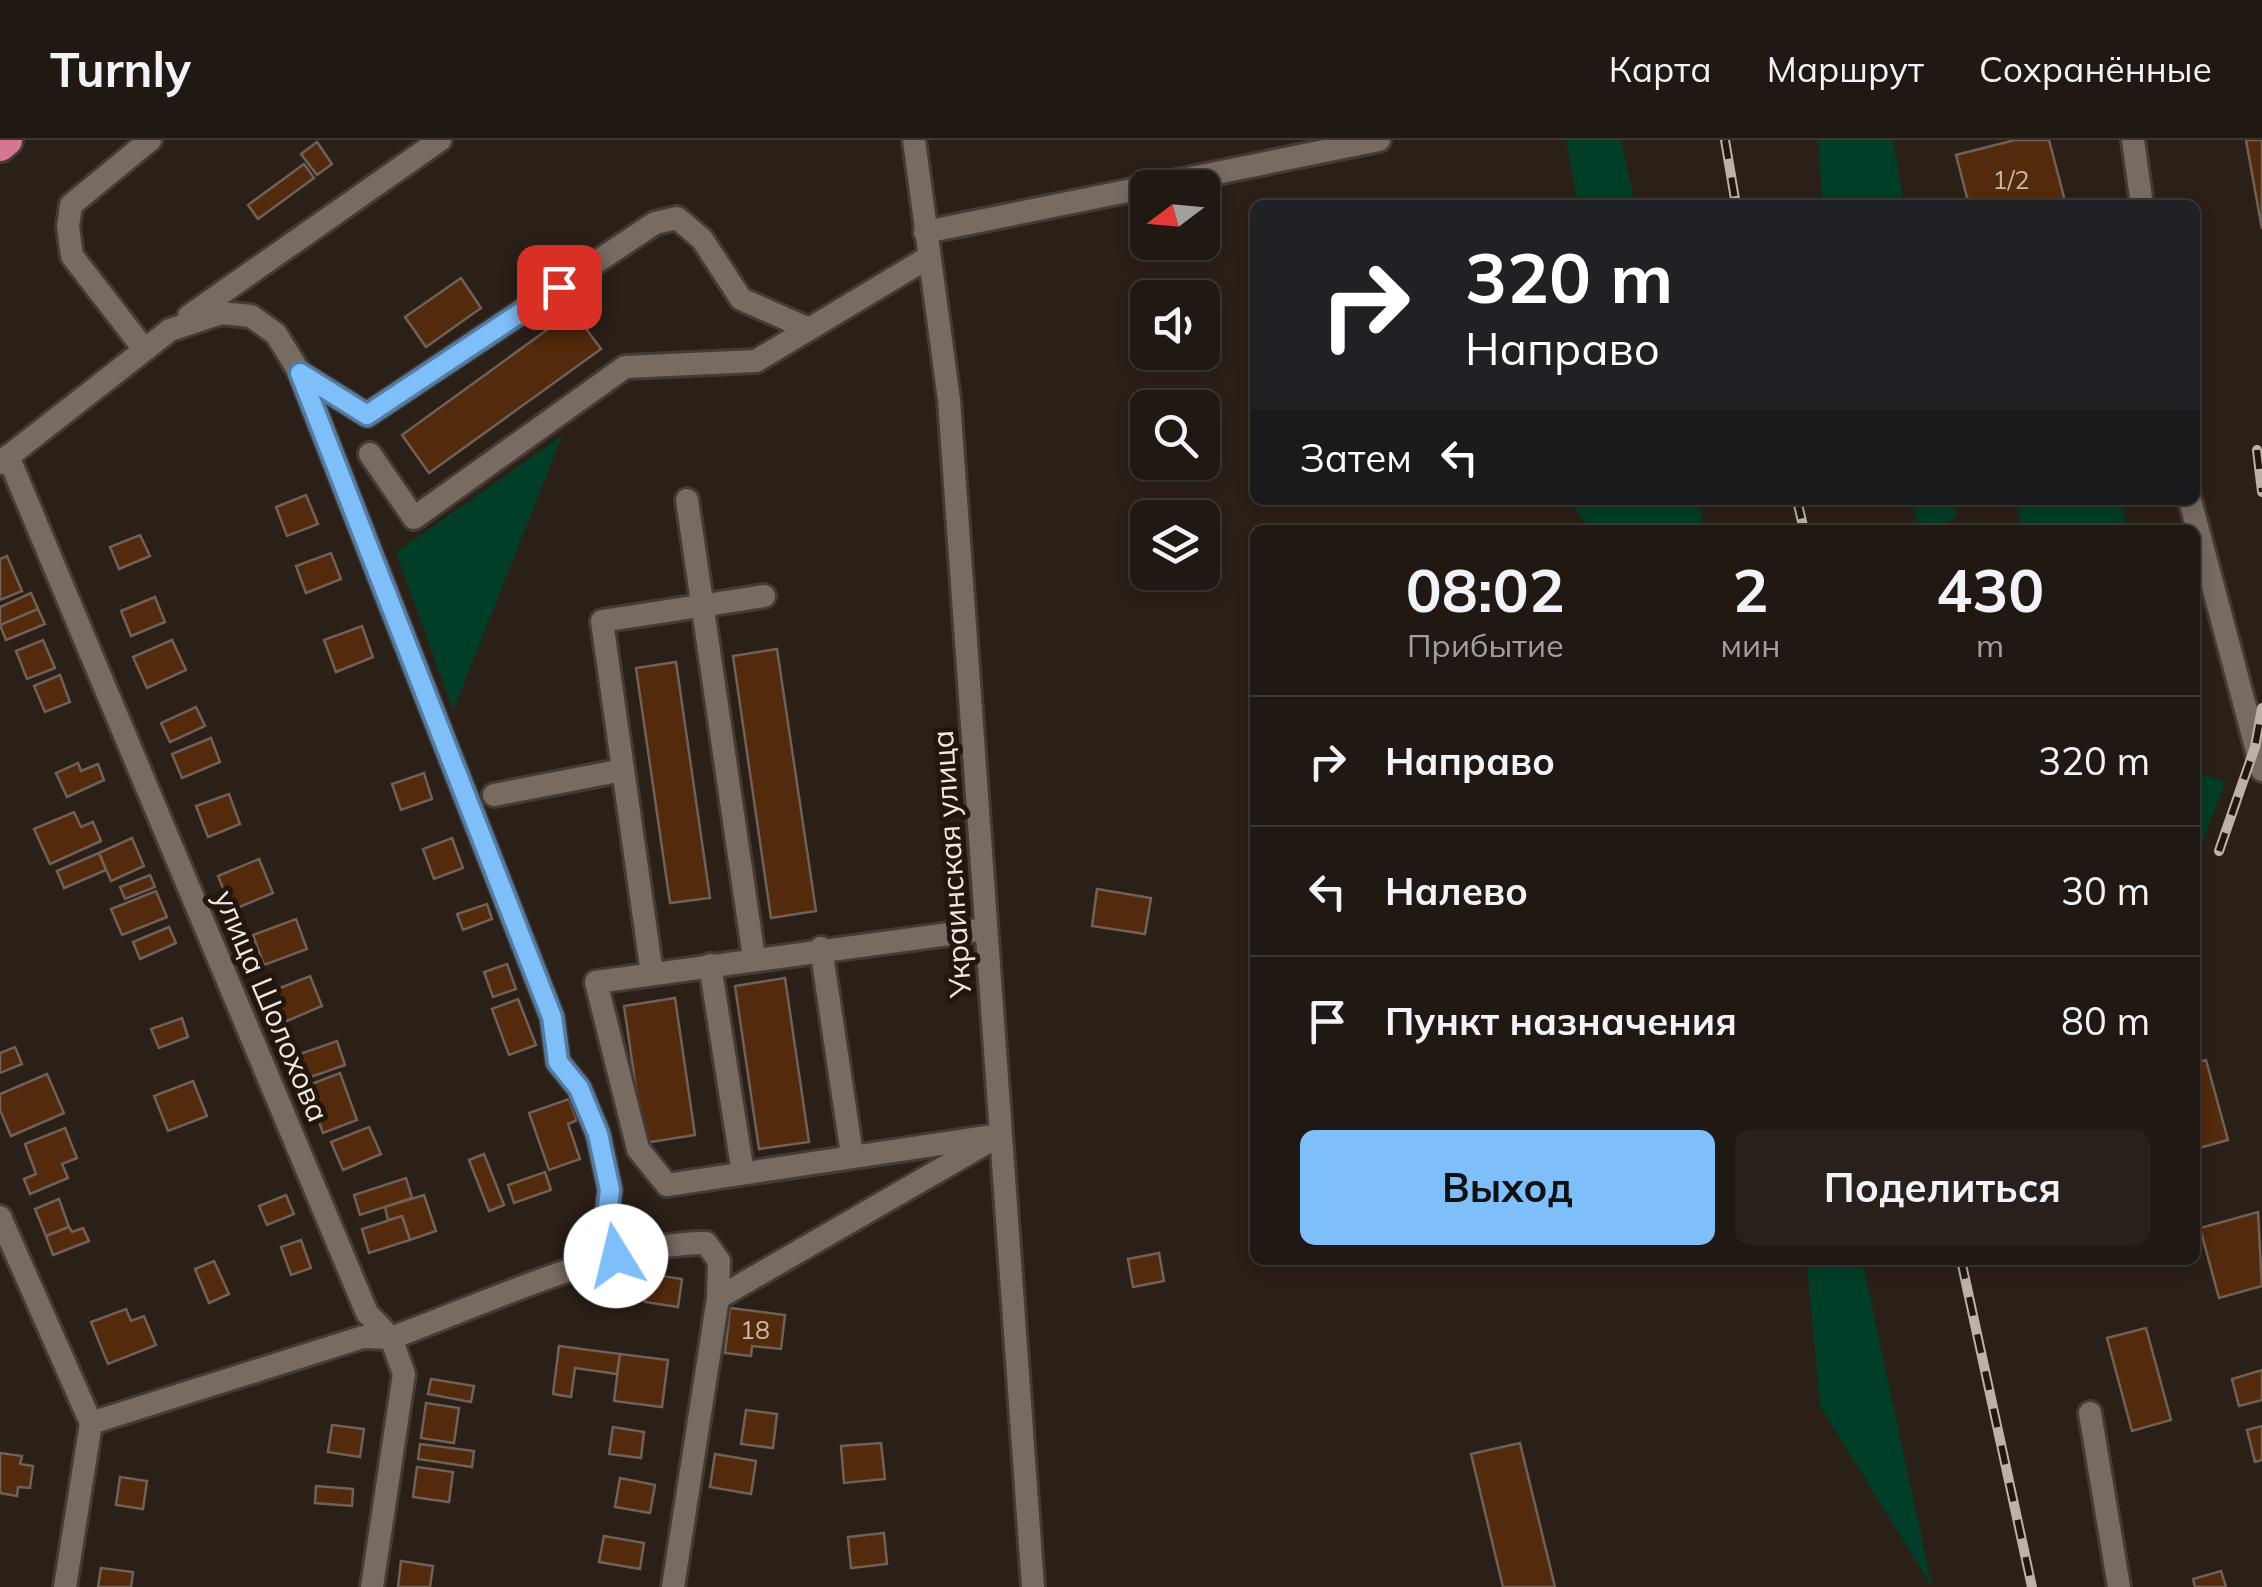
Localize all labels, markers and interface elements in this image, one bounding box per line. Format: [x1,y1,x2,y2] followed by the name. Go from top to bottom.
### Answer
[50,39,191,99] text: Turnly
[1609,47,1712,91] text: Карта
[1767,47,1924,91] text: Маршрут
[1979,47,2212,91] text: Сохранённые
[1992,164,2030,195] house number: 1/2
[1130,170,1220,260] north arrow
[1130,170,1220,590] map controls
[1465,233,1673,321] text: 320 m
[1300,240,1430,370] icon: right
[517,245,602,330] pin
[532,260,587,315] icon: arrive
[1130,280,1220,370] button: sound
[1465,320,1660,376] text: Направо
[1130,390,1220,480] button: search
[1432,430,1487,485] icon: left
[1300,434,1412,482] text: Затем
[1130,500,1220,590] button: layers
[1406,552,1565,627] text: 08:02
[1732,552,1768,627] text: 2
[1936,552,2044,627] text: 430
[1407,625,1564,665] text: Прибытие
[1721,625,1780,665] text: мин
[1976,625,2004,665] text: m
[923,729,979,1000] street label: Украинская улица
[1300,734,1355,789] icon: right
[1385,737,1555,785] text: Направо
[2038,737,2150,785] text: 320 m
[1300,864,1355,919] icon: left
[1385,867,1528,915] text: Налево
[2061,867,2150,915] text: 30 m
[206,884,338,1127] street label: улица Шолохова
[1300,994,1355,1049] icon: arrive
[1385,997,1737,1045] text: Пункт назначения
[2061,997,2150,1045] text: 80 m
[1300,1130,1715,1245] button: Выход
[1735,1130,2150,1245] button: Поделиться
[564,1204,668,1308] position arrow
[740,1314,770,1345] house number: 18

